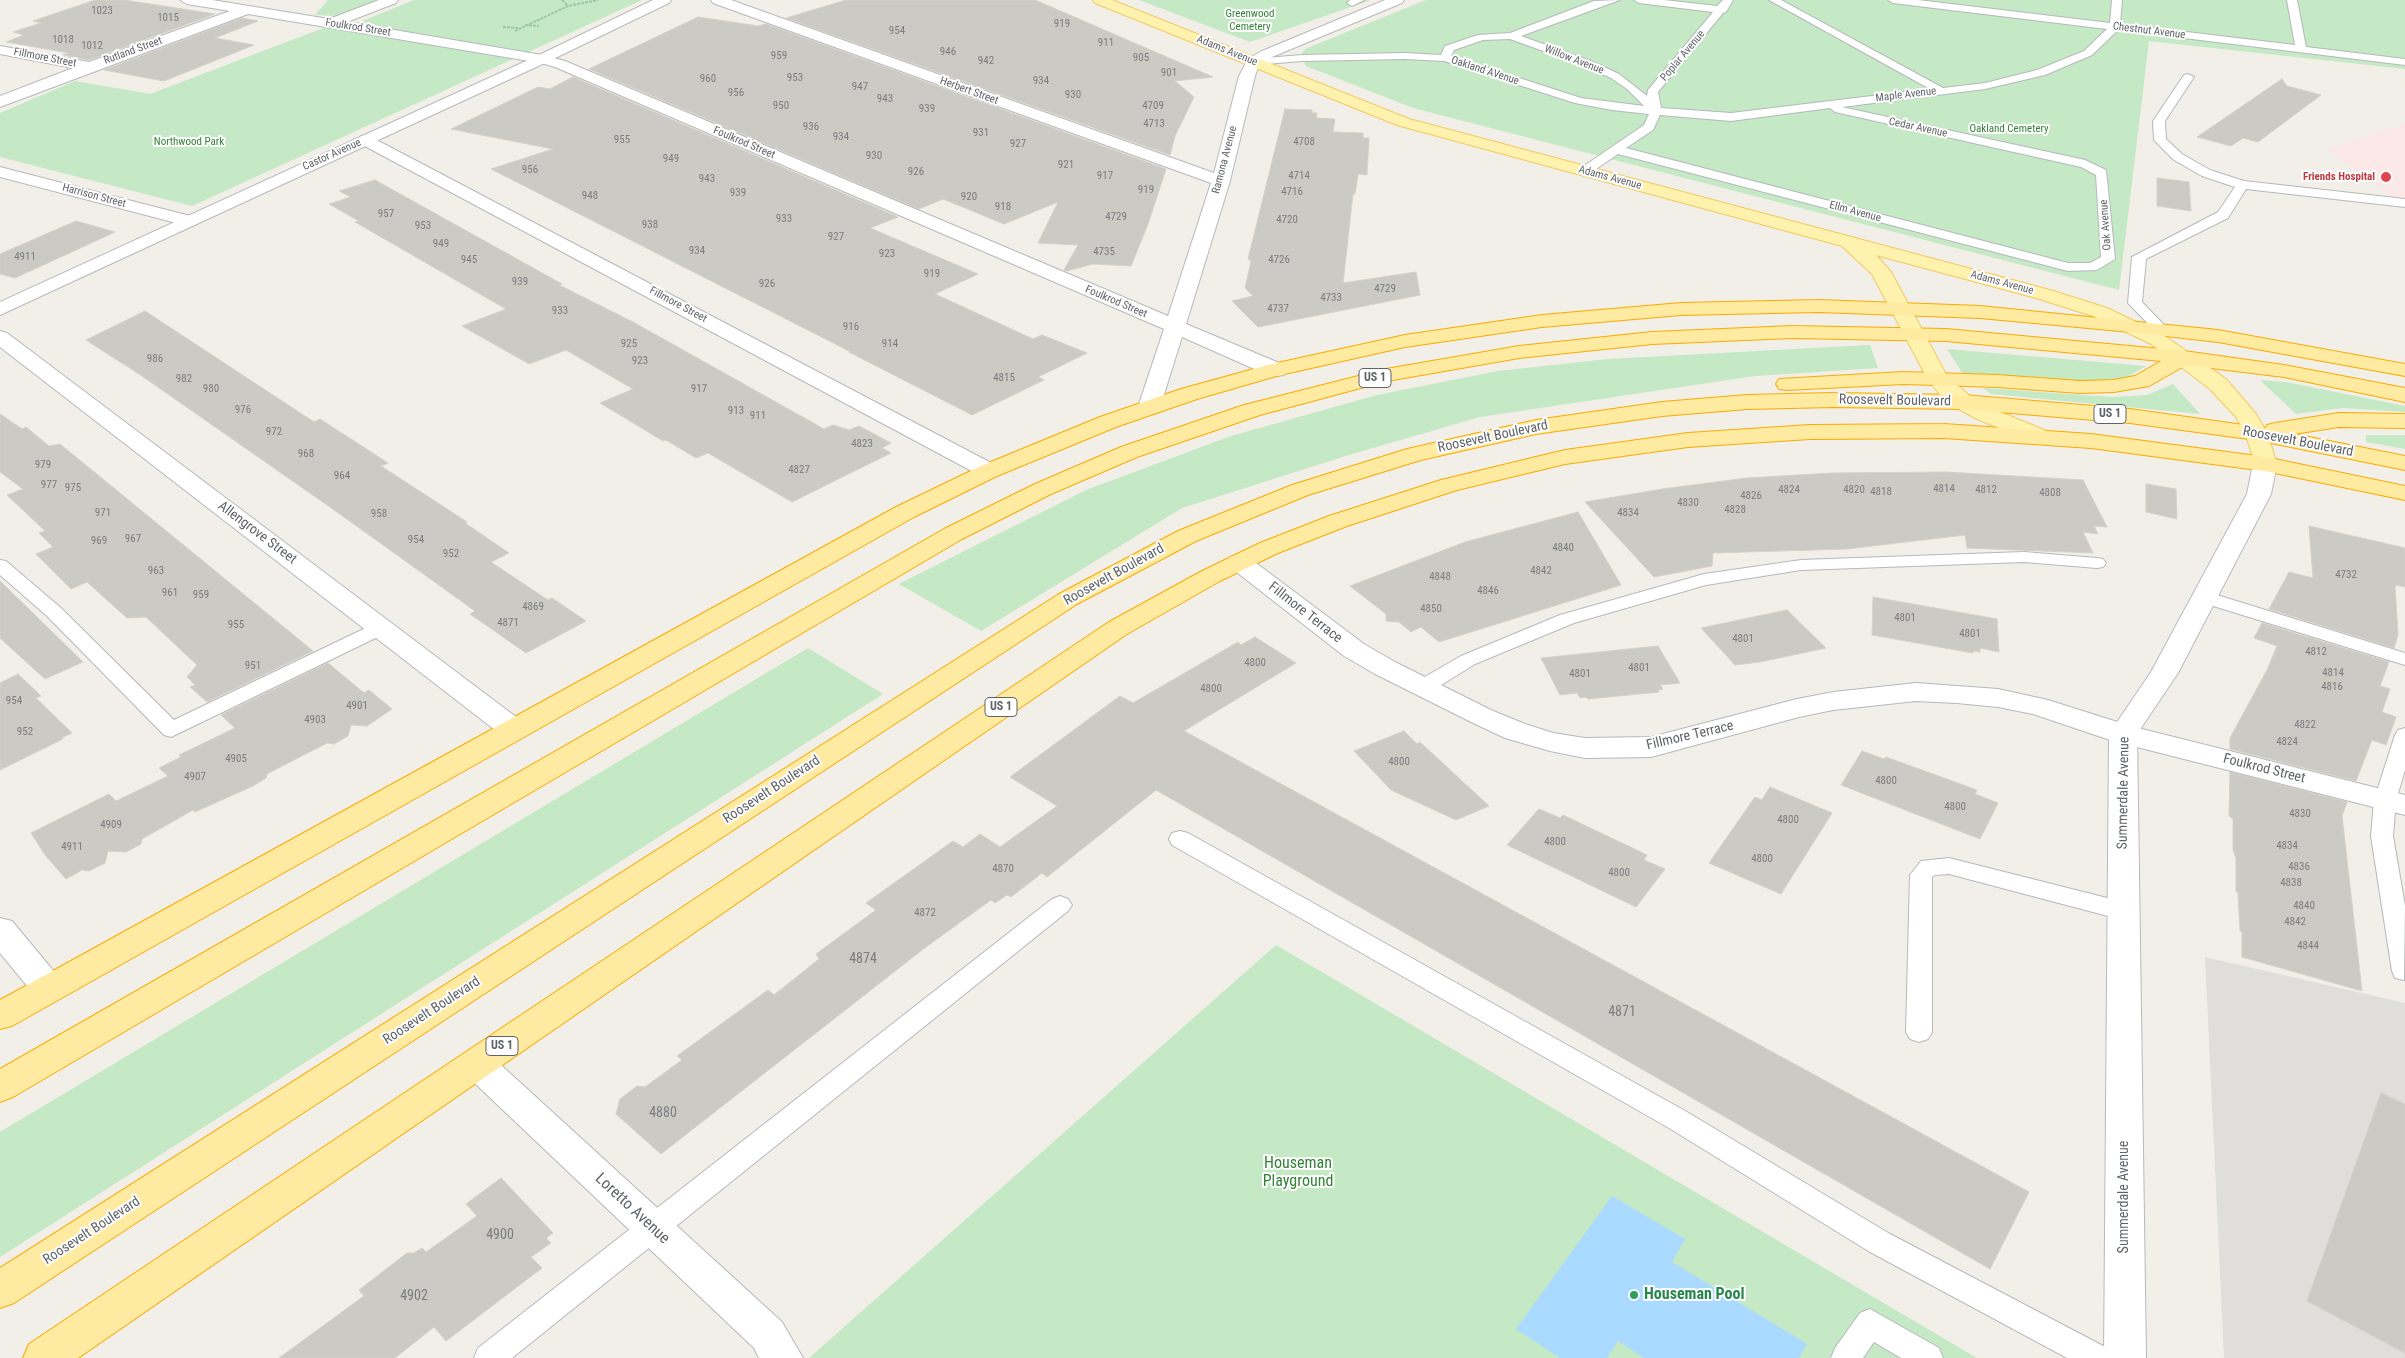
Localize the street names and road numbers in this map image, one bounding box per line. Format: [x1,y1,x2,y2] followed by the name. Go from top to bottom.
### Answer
[324,16,392,40] street label: Foulkrod Street
[2112,20,2186,42] street label: Chestnut Avenue
[1658,28,1708,84] street label: Poplar Avenue
[1195,33,1259,69] street label: Adams Avenue
[102,34,164,68] street label: Rutland Street
[1542,43,1606,77] street label: Willow Avenue
[13,45,77,71] street label: Fillmore Street
[1449,54,1521,88] street label: Oakland AVenue
[938,74,1000,108] street label: Herbert Street
[1875,85,1937,105] street label: Maple Avenue
[1887,115,1949,141] street label: Cedar Avenue
[711,124,777,162] street label: Foulkrod Street
[1210,125,1240,195] street label: Ramona Avenue
[301,136,363,174] street label: Castor Avenue
[1577,163,1643,193] street label: Adams Avenue
[61,181,127,211] street label: Harrison Street
[1828,199,1882,225] street label: Ellm Avenue
[2098,199,2114,251] street label: Oak Avenue
[1969,268,2035,298] street label: Adams Avenue
[1083,283,1149,321] street label: Foulkrod Street
[647,284,709,326] street label: Fillmore Street
[1359,368,1391,388] road number: US 1
[1839,392,1951,410] street label: Roosevelt Boulevard
[2094,404,2126,424] road number: US 1
[1436,417,1550,457] street label: Roosevelt Boulevard
[2241,423,2355,461] street label: Roosevelt Boulevard
[214,498,300,568] street label: Allengrove Street
[1061,540,1167,610] street label: Roosevelt Boulevard
[1265,579,1345,647] street label: Fillmore Terrace
[985,698,1017,716] road number: US 1
[1645,718,1735,754] street label: Fillmore Terrace
[2115,736,2133,850] street label: Summerdale Avenue
[2221,751,2307,787] street label: Foulkrod Street
[720,752,824,828] street label: Roosevelt Boulevard
[380,973,484,1049] street label: Roosevelt Boulevard
[486,1036,518,1056] road number: US 1
[2116,1141,2132,1253] street label: Summerdale Avenue
[591,1170,673,1248] street label: Loretto Avenue
[40,1193,144,1269] street label: Roosevelt Boulevard

